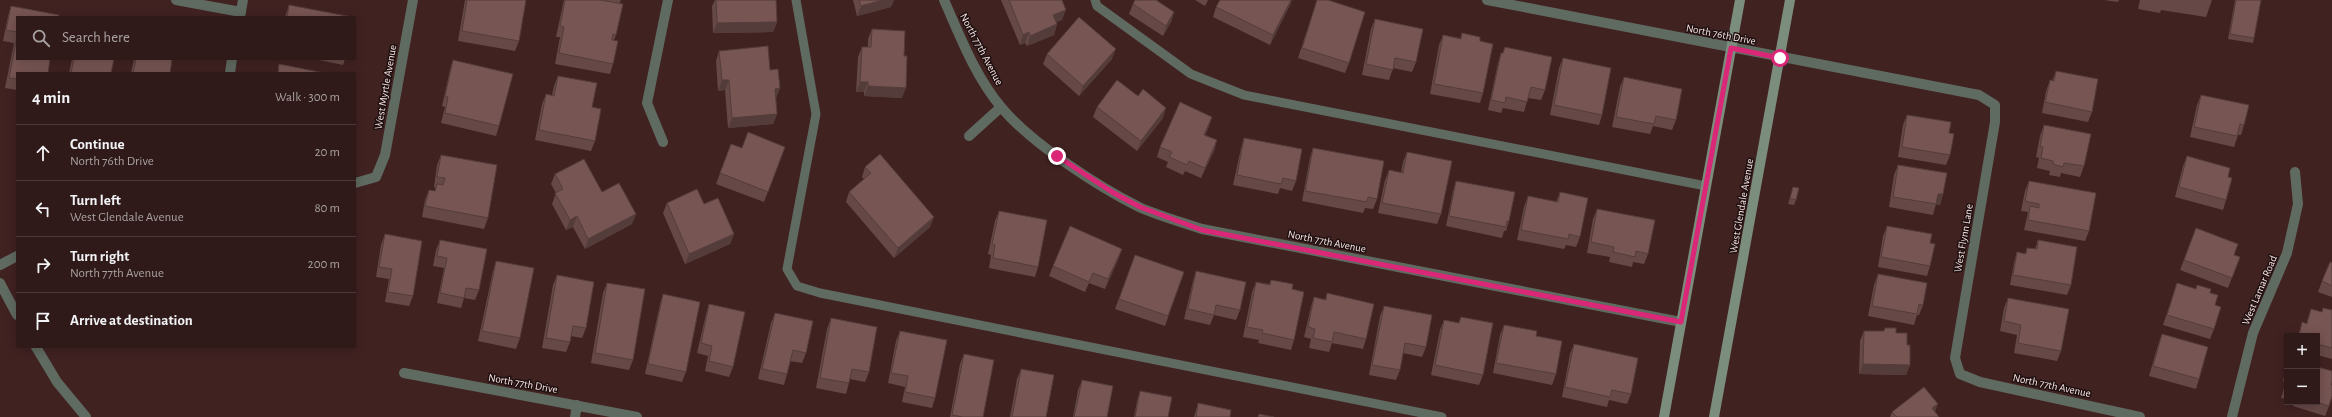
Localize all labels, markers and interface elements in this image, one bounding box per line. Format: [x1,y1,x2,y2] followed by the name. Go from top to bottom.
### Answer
[958,12,1005,87] street label: North 77th Avenue
[16,16,356,60] search box
[1685,22,1757,47] street label: North 76th Drive
[30,27,52,49] icon: search
[62,30,130,45] text: Search here
[373,44,398,130] street label: West Myrtle Avenue
[1771,49,1789,67] route start
[32,89,70,106] text: 4 min
[275,91,340,104] text: Walk · 300 m
[70,137,125,152] text: Continue
[32,142,54,164] icon: ahead
[315,146,340,159] text: 20 m
[1048,147,1066,165] route end
[70,155,154,168] text: North 76th Drive
[1728,158,1755,254] street label: West Glendale Avenue
[70,193,121,208] text: Turn left
[32,198,54,220] icon: left
[314,202,340,215] text: 80 m
[1952,203,1975,273] street label: West Flynn Lane
[70,211,184,224] text: West Glendale Avenue
[1287,229,1367,254] street label: North 77th Avenue
[70,249,129,264] text: Turn right
[32,254,54,276] icon: right
[2240,254,2279,327] street label: West Lamar Road
[308,258,340,271] text: 200 m
[70,267,164,280] text: North 77th Avenue
[32,310,54,332] icon: arrive
[70,313,193,328] text: Arrive at destination
[2284,333,2320,405] map controls
[2284,333,2320,369] button: +
[2284,369,2320,405] button: −
[487,372,558,395] street label: North 77th Drive
[2012,372,2092,399] street label: North 77th Avenue

